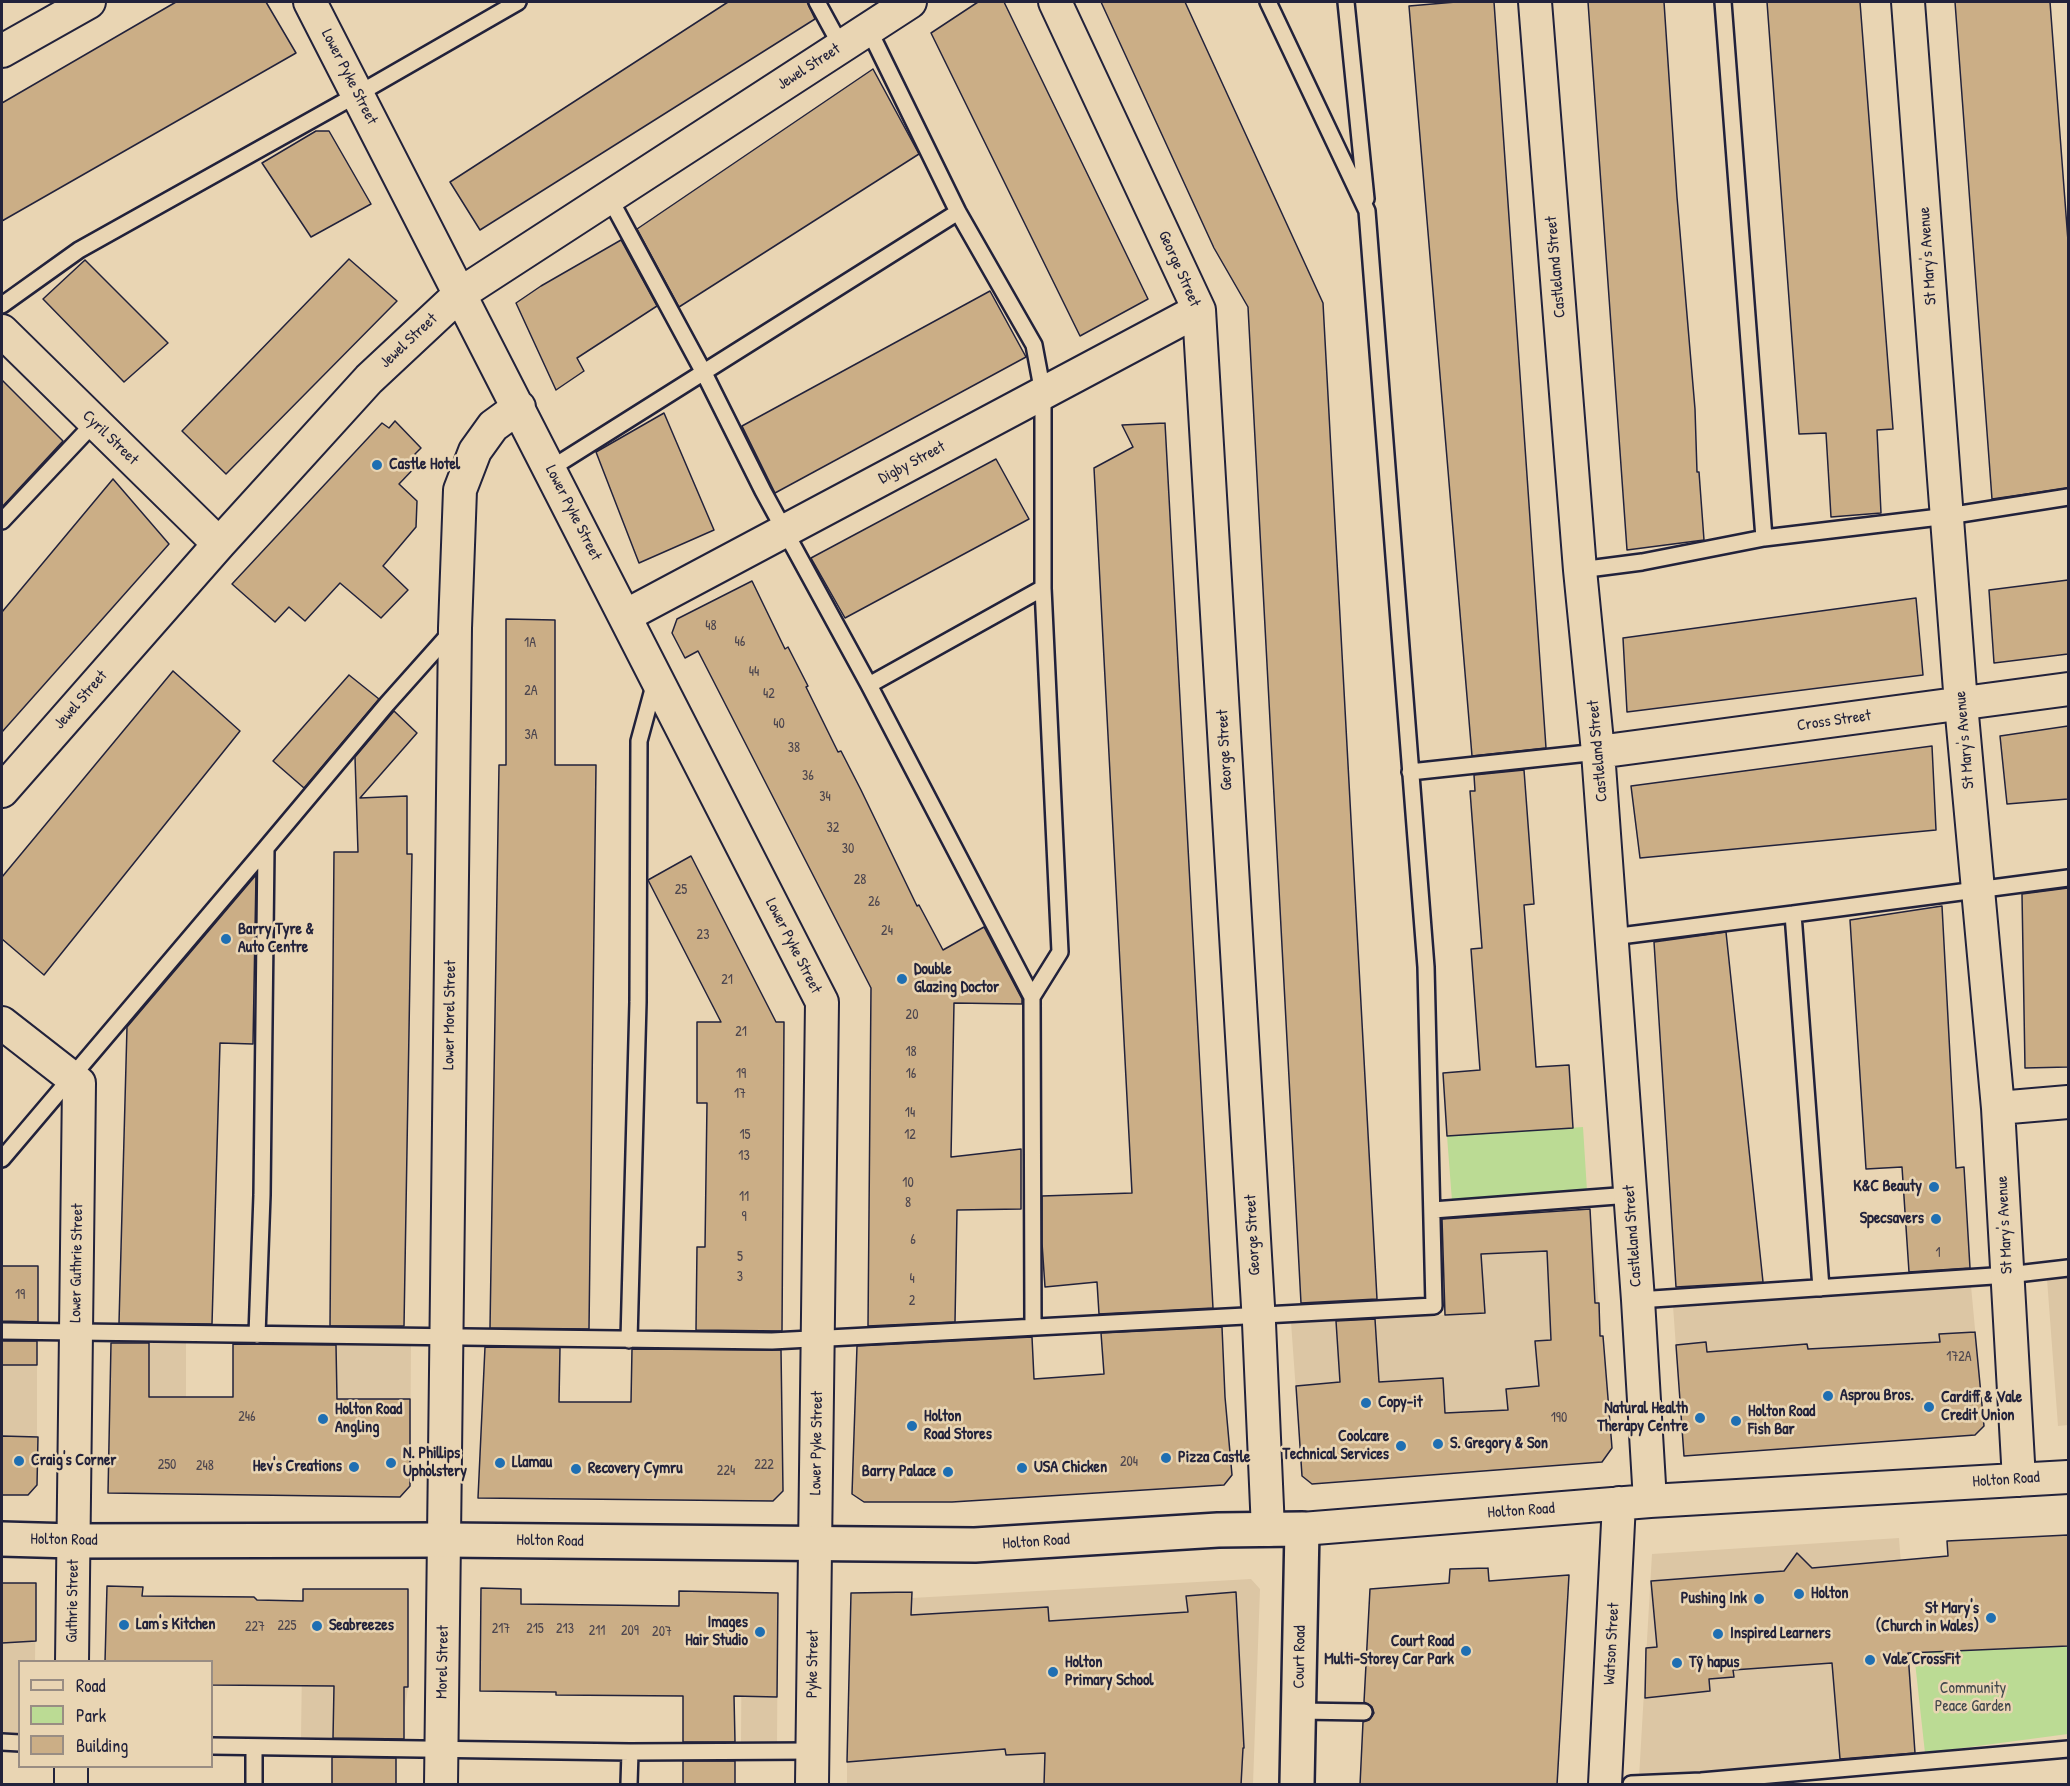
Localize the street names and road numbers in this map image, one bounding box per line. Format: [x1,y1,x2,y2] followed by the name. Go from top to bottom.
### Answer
[317,26,381,128] street label: Lower Pyke Street
[774,40,844,94] street label: Jewel Street
[1915,206,1941,306] street label: St Mary's Avenue
[1542,215,1570,319] street label: Castleland Street
[1154,228,1204,310] street label: George Street
[376,310,442,372] street label: Jewel Street
[78,407,142,469] street label: Cyril Street
[875,437,949,489] street label: Digby Street
[541,462,605,564] street label: Lower Pyke Street
[50,667,112,733] street label: Jewel Street
[1951,690,1979,790] street label: St Mary's Avenue
[1584,699,1612,803] street label: Castleland Street
[1796,706,1872,736] street label: Cross Street
[1213,709,1237,791] street label: George Street
[761,895,825,997] street label: Lower Pyke Street
[439,960,461,1070] street label: Lower Morel Street
[1993,1175,2017,1275] street label: St Mary's Avenue
[1620,1184,1646,1288] street label: Castleland Street
[1241,1194,1265,1276] street label: George Street
[66,1203,88,1323] street label: Lower Guthrie Street
[806,1391,828,1495] street label: Lower Pyke Street
[1972,1468,2040,1492] street label: Holton Road
[1487,1499,1555,1523] street label: Holton Road
[30,1530,98,1550] street label: Holton Road
[1002,1530,1070,1554] street label: Holton Road
[516,1531,584,1551] street label: Holton Road
[63,1559,83,1643] street label: Guthrie Street
[1600,1602,1624,1686] street label: Watson Street
[433,1625,453,1699] street label: Morel Street
[1290,1625,1310,1689] street label: Court Road
[803,1630,823,1698] street label: Pyke Street

